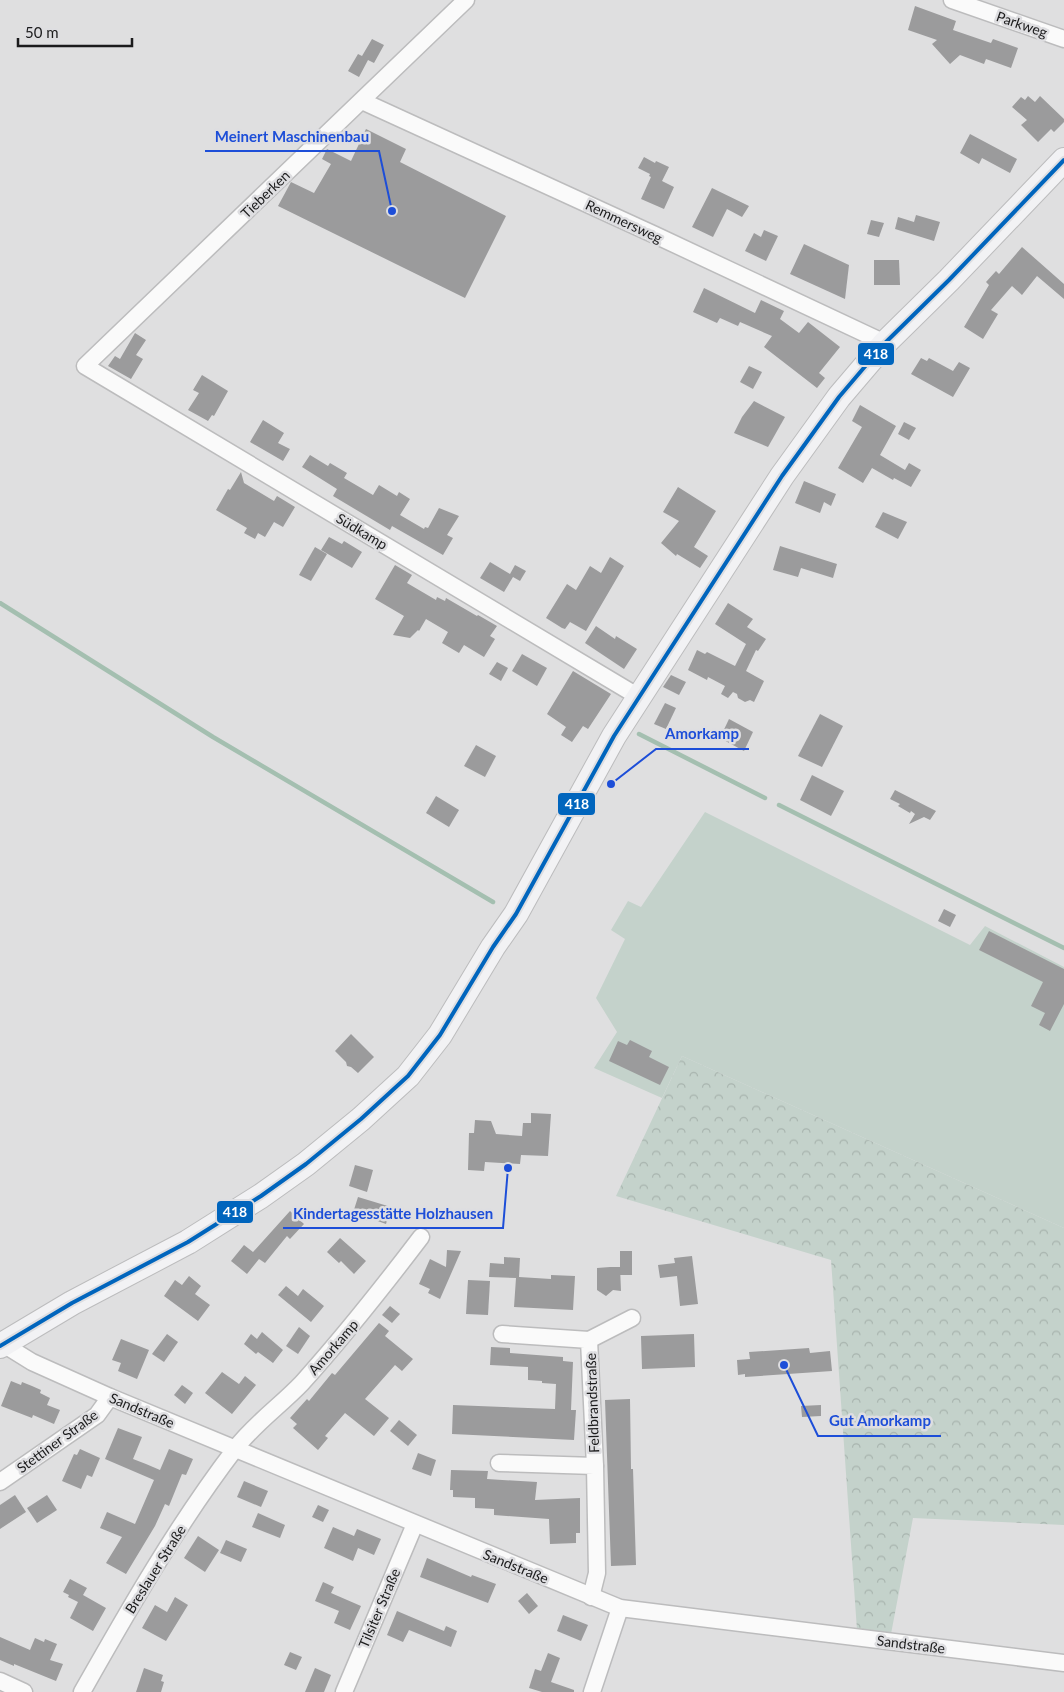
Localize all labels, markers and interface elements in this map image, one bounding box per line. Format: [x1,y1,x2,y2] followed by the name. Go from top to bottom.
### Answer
[994,7,1050,41] street label: Parkweg
[18,15,131,47] scale bar
[25,23,59,41] text: 50 m
[205,121,379,151] callout: Meinert Maschinenbau
[215,127,369,145] text: Meinert Maschinenbau
[237,167,293,221] street label: Tieberken
[583,196,665,246] street label: Remmersweg
[857,342,895,366] line badge: 418
[864,345,888,362] text: 418
[333,509,391,553] street label: Südkamp
[656,719,749,749] callout: Amorkamp
[664,724,739,742] text: Amorkamp
[557,792,596,816] line badge: 418
[565,795,589,812] text: 418
[283,1198,503,1228] callout: Kindertagesstätte Holzhausen
[216,1200,254,1224] line badge: 418
[223,1203,247,1220] text: 418
[293,1204,493,1222] text: Kindertagesstätte Holzhausen
[304,1316,362,1378] street label: Amorkamp
[582,1353,602,1453] street label: Feldbrandstraße
[107,1389,177,1431] street label: Sandstraße
[13,1406,101,1476] street label: Stettiner Straße
[818,1406,941,1436] callout: Gut Amorkamp
[829,1411,931,1429] text: Gut Amorkamp
[121,1522,189,1616] street label: Breslauer Straße
[481,1545,551,1587] street label: Sandstraße
[355,1566,403,1650] street label: Tilsiter Straße
[876,1631,946,1657] street label: Sandstraße

